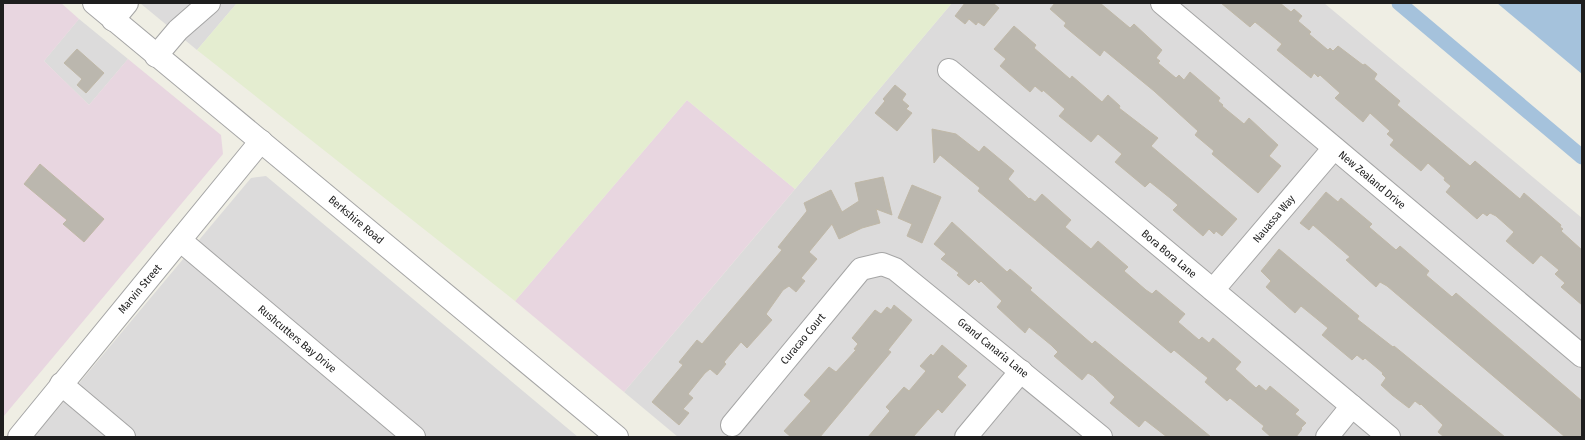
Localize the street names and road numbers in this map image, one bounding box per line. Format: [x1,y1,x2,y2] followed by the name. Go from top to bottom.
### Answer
[1336,148,1408,212] street label: New Zealand Drive
[1250,192,1298,246] street label: Nauassa Way
[326,193,386,247] street label: Berkshire Road
[1139,227,1199,281] street label: Bora Bora Lane
[116,261,165,316] street label: Marvin Street
[255,302,339,376] street label: Rushcutters Bay Drive
[778,310,828,367] street label: Curacao Court
[955,315,1031,381] street label: Grand Canaria Lane

